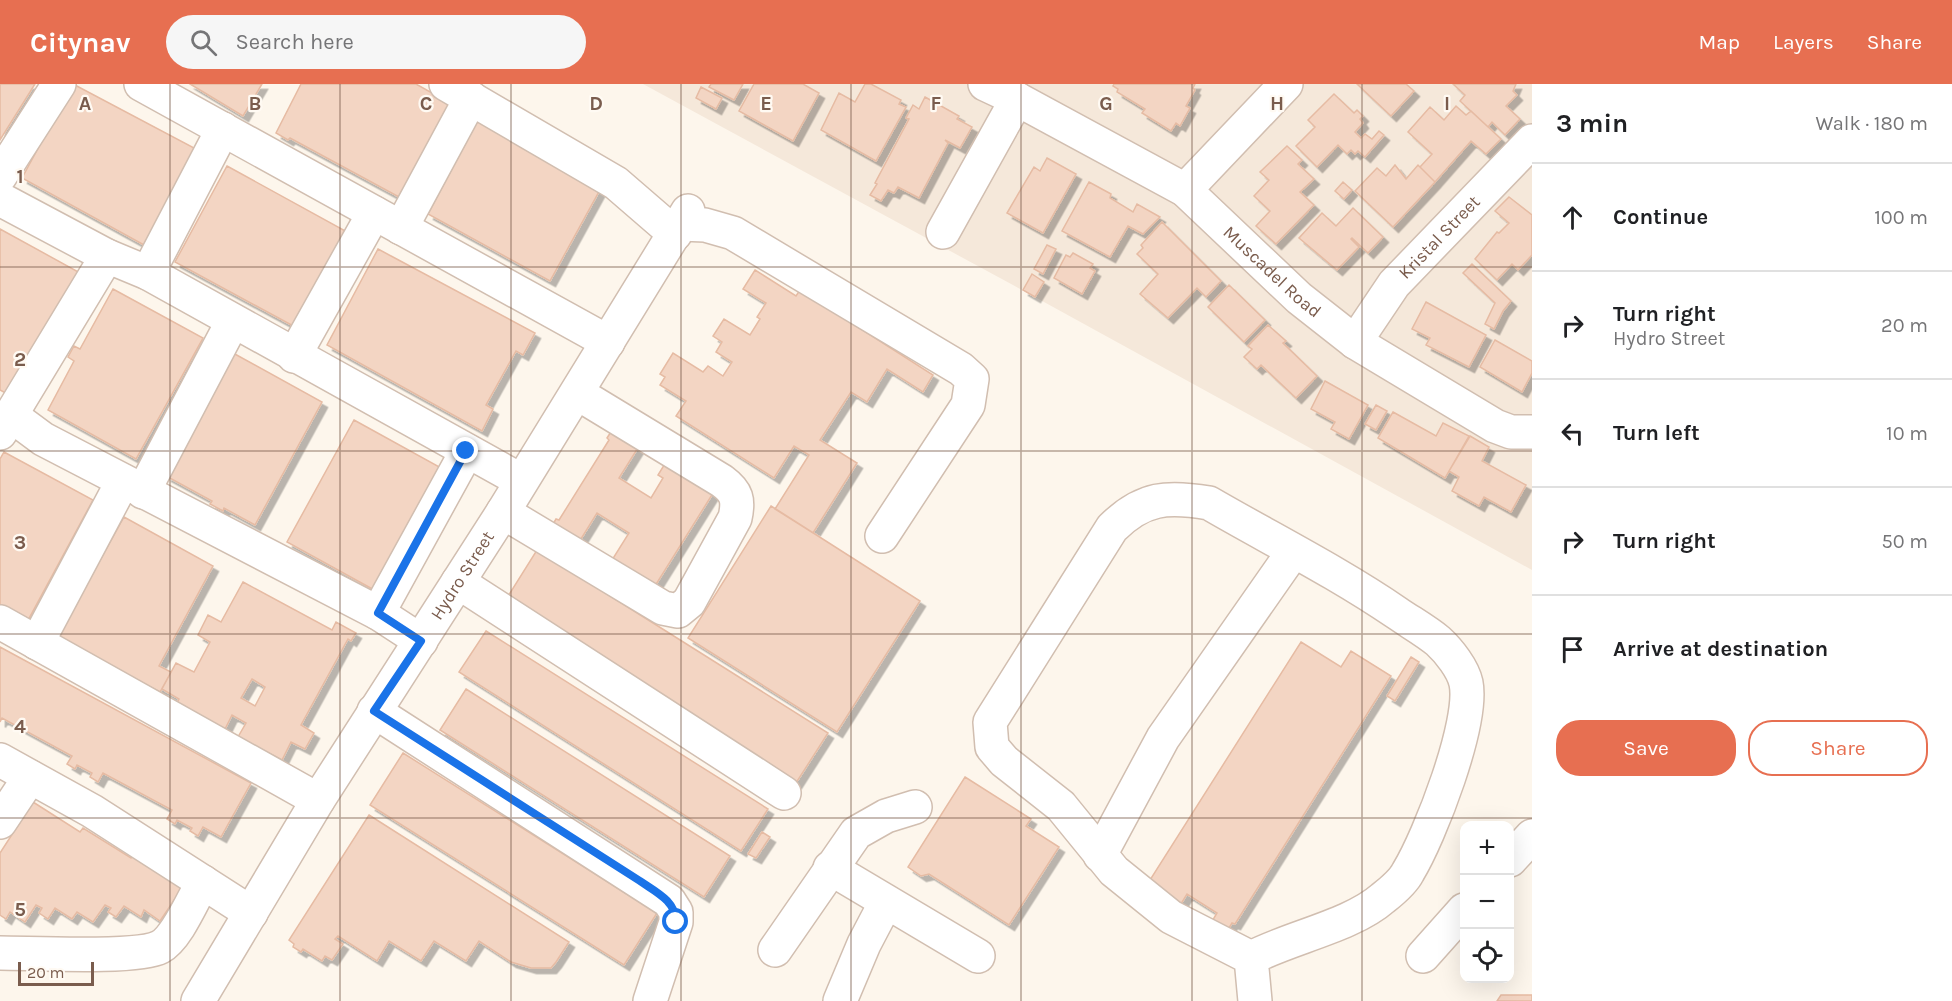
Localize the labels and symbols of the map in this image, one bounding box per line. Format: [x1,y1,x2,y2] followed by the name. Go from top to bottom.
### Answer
[79,92,92,115] text: A
[249,92,261,115] text: B
[420,92,432,115] text: C
[589,92,603,115] text: D
[760,92,772,115] text: E
[931,92,942,115] text: F
[1099,92,1113,115] text: G
[1270,92,1284,115] text: H
[1444,92,1450,115] text: I
[16,165,24,188] text: 1
[1394,191,1485,284] street label: Kristal Street
[1219,221,1326,322] street label: Muscadel Road
[14,348,26,371] text: 2
[452,437,478,463] route end
[426,527,499,624] street label: Hydro Street
[14,531,26,554] text: 3
[14,715,26,738] text: 4
[14,898,26,921] text: 5
[662,908,688,934] route start
[18,959,94,986] scale bar

